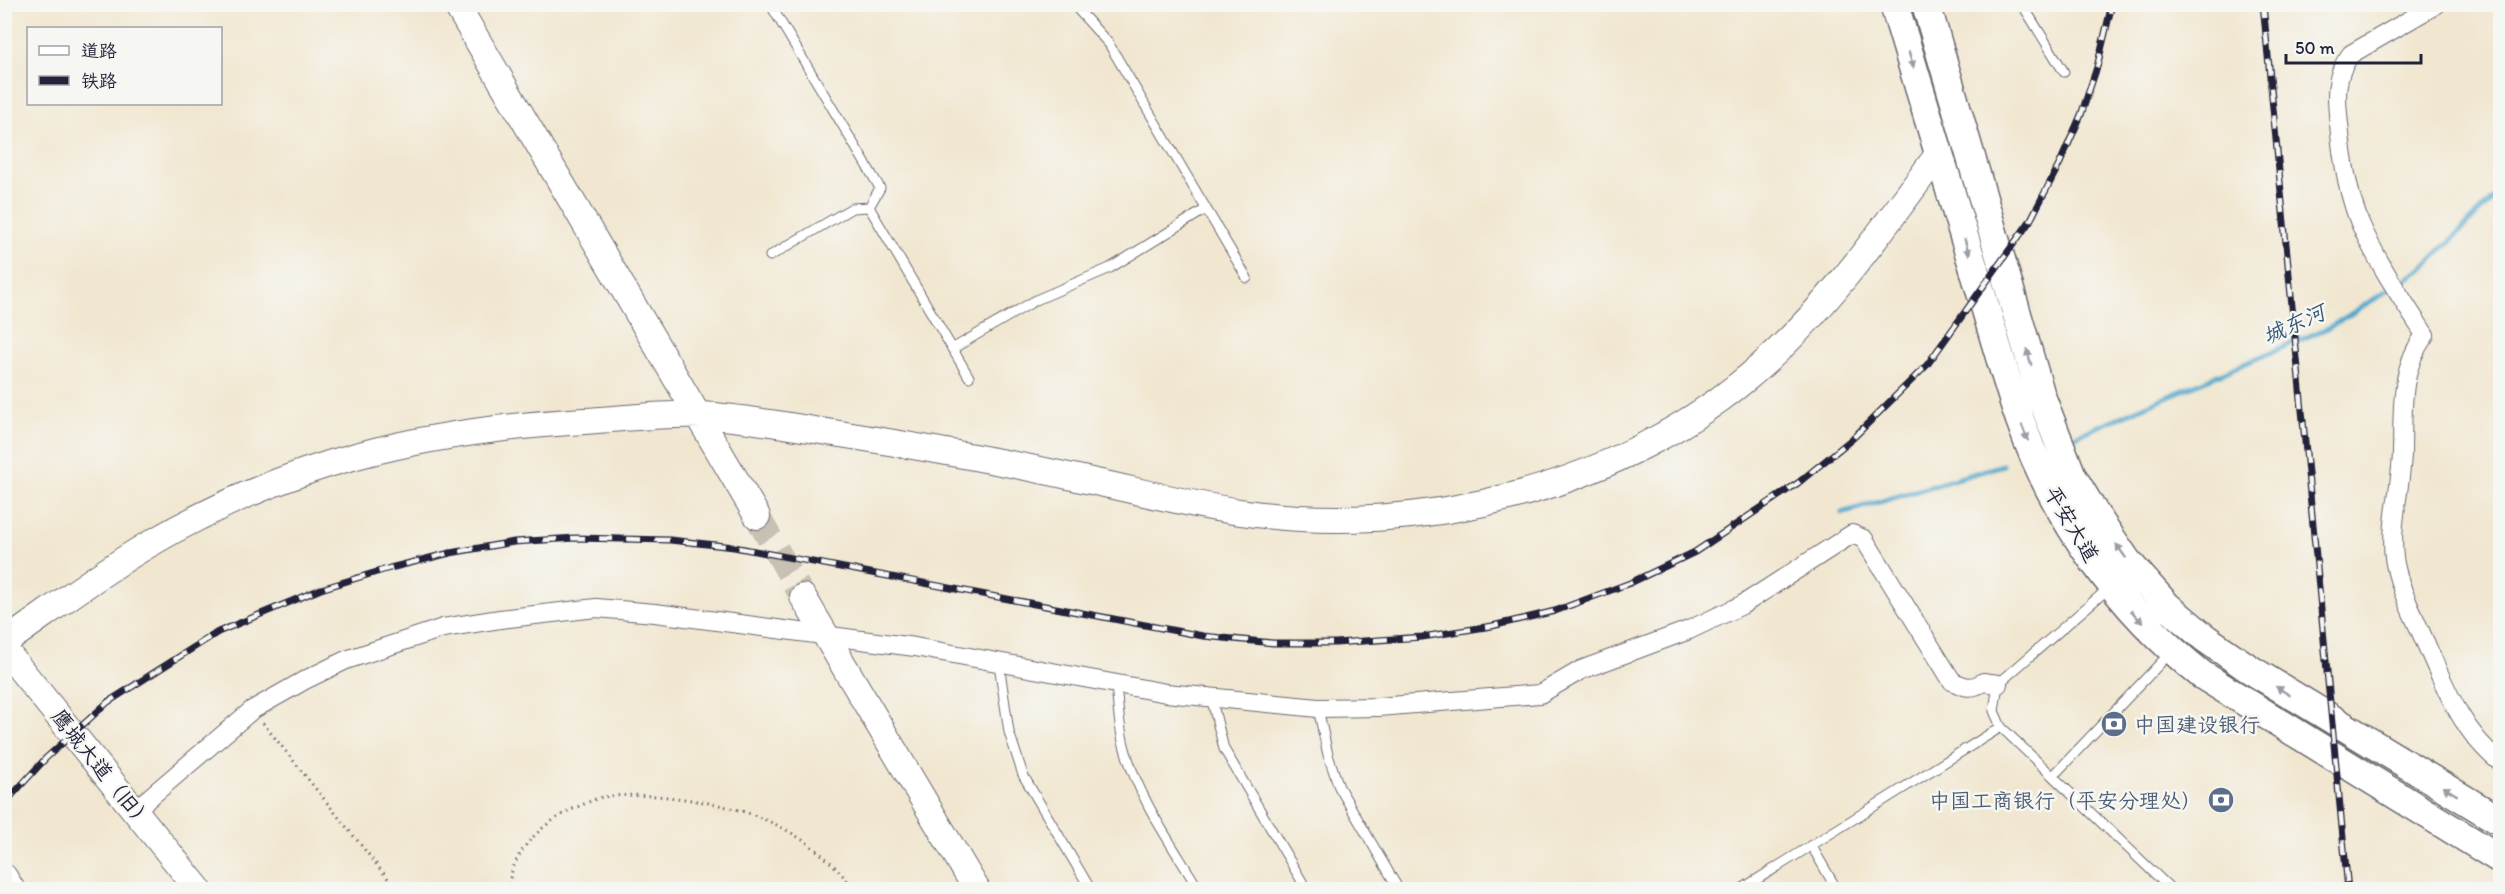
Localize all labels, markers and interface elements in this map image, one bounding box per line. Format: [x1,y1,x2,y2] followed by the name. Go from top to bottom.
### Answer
[27,27,222,105] legend
[2286,27,2421,65] scale bar
[2295,37,2335,59] text: 50 m
[81,40,117,62] text: 道路
[1907,51,1916,69] one-way arrow
[81,70,117,92] text: 铁路
[1963,238,1973,256] one-way arrow
[2258,297,2332,350] water label: 城东河
[2024,348,2034,366] one-way arrow
[2020,425,2030,443] one-way arrow
[2040,482,2104,566] street label: 平安大道
[2115,543,2127,559] one-way arrow
[2130,609,2144,624] one-way arrow
[2275,685,2291,696] one-way arrow
[46,704,158,834] street label: 鹰城大道（旧）
[2099,709,2129,739] bank icon: 中国建设银行
[2134,712,2260,737] place label: 中国建设银行
[2206,785,2236,815] bank icon: 中国工商银行（平安分理处）
[2442,786,2458,797] one-way arrow
[1929,788,2202,813] place label: 中国工商银行（平安分理处）

